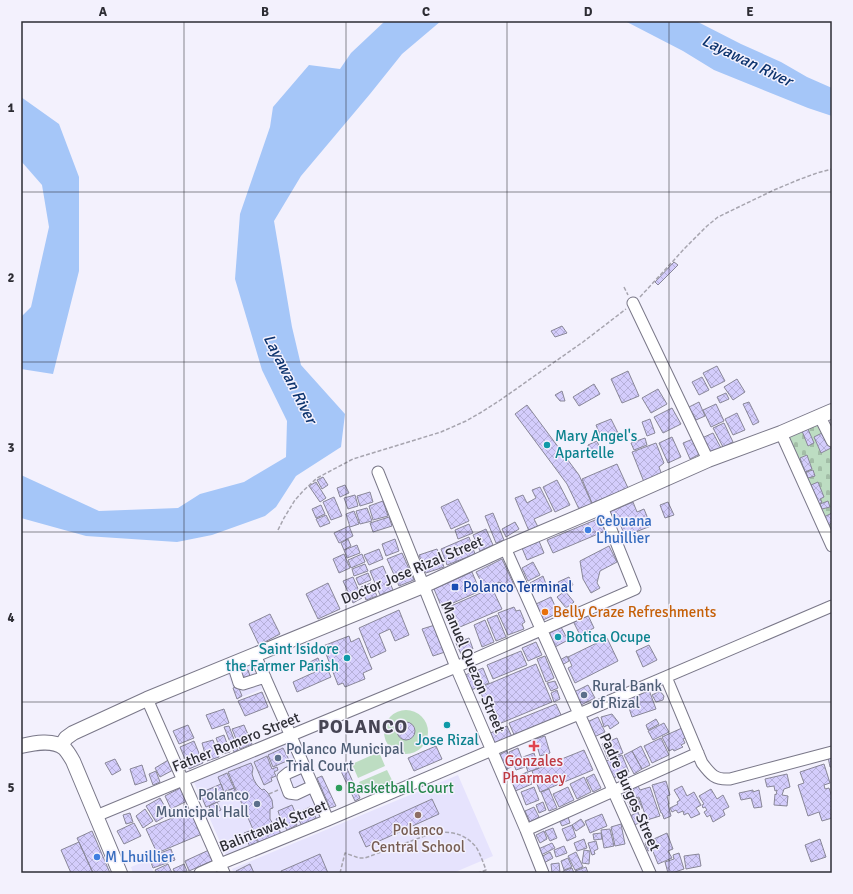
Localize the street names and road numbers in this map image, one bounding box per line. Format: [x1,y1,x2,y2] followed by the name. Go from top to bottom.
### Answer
[338,532,486,608] street label: Doctor Jose Rizal Street
[437,598,509,736] street label: Manuel Quezon Street
[170,708,302,776] street label: Father Romero Street
[596,730,664,854] street label: Padre Burgos Street
[217,796,329,856] street label: Balintawak Street

